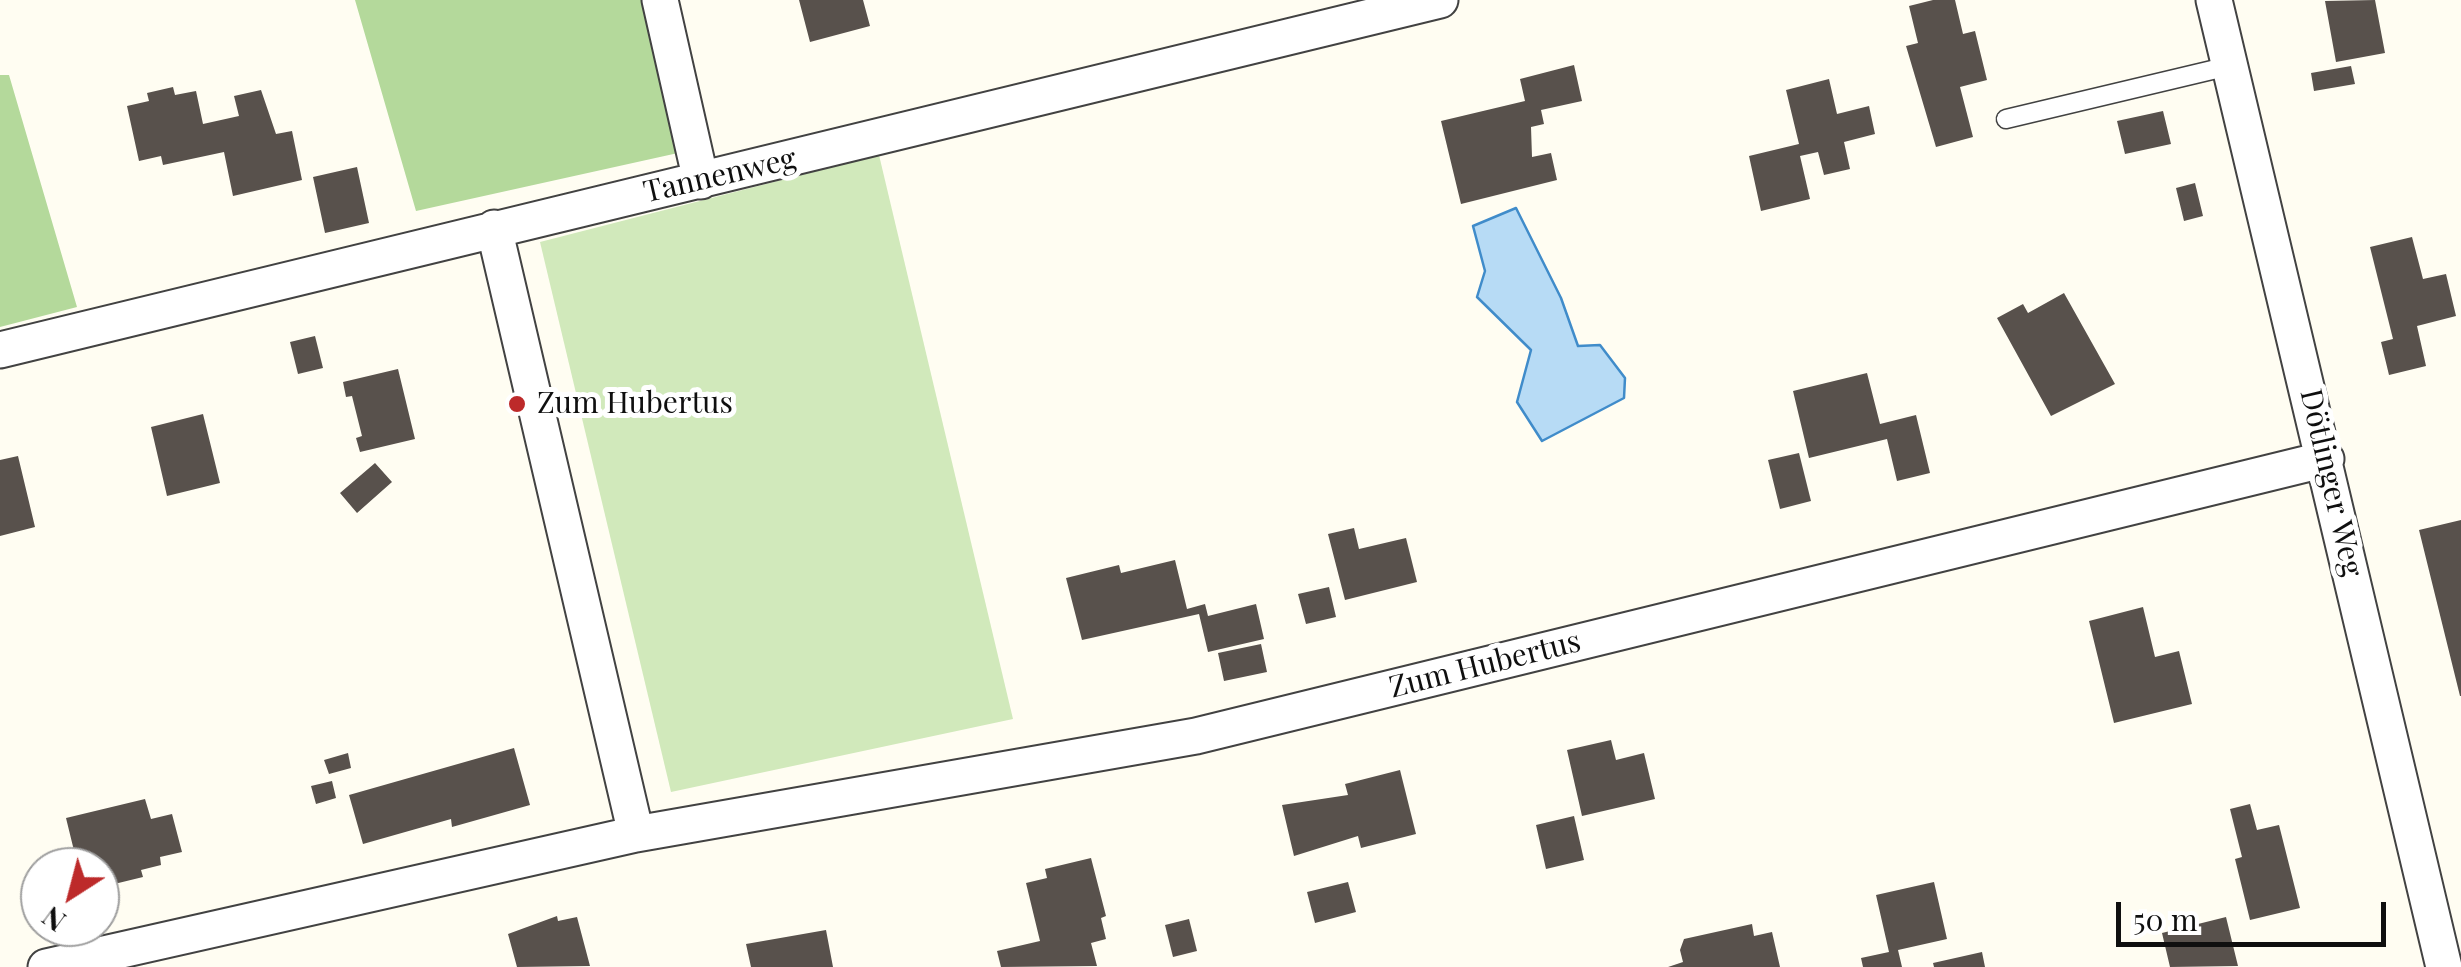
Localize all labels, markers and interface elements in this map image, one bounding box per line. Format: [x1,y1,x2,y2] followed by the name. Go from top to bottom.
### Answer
[640,141,800,211] street label: Tannenweg
[537,386,733,422] place label: Zum Hubertus
[2292,386,2370,580] street label: Dötlinger Weg
[506,393,528,415] marker: Zum Hubertus
[1386,624,1584,706] street label: Zum Hubertus
[20,847,120,947] north arrow
[2121,882,2391,944] scale bar
[34,899,72,941] text: N
[2133,899,2198,939] text: 50 m

